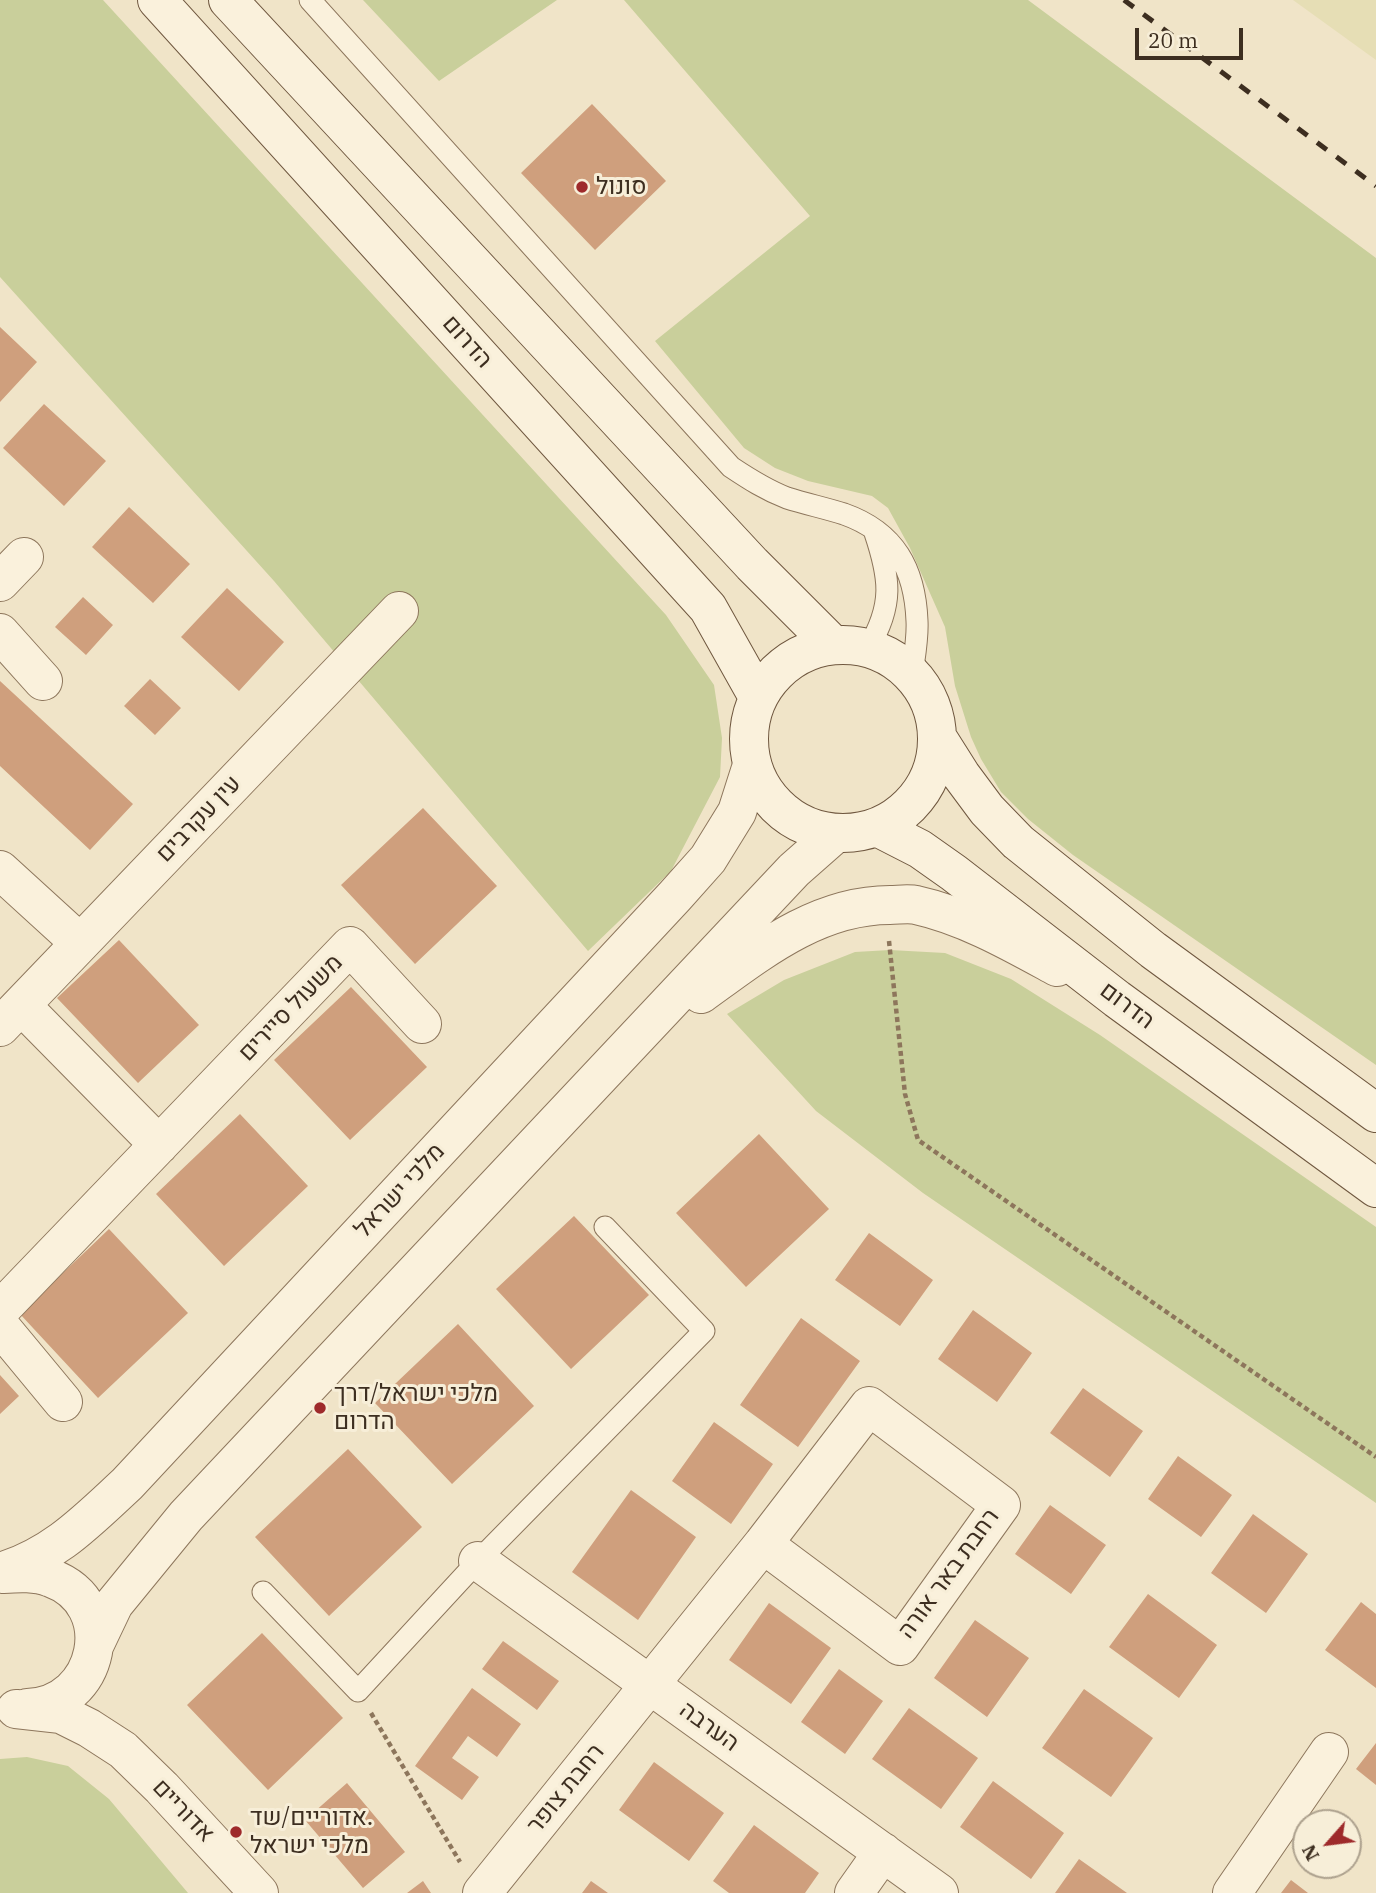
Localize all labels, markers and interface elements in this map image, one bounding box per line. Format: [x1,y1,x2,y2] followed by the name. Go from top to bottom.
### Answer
[1138,14,1246,58] scale bar
[1148,26,1198,54] text: 20 m
[596,173,646,201] place label: סונול
[574,179,590,195] marker: סונול
[436,310,498,374] street label: הדרום
[151,770,247,868] street label: עין עקרבים
[233,949,349,1067] street label: משעול סיירים
[1094,976,1160,1036] street label: הדרום
[349,1138,451,1244] street label: מלכי ישראל
[334,1380,498,1436] place label: מלכי ישראל/דרך הדרום
[312,1400,328,1416] marker: מלכי ישראל/דרך הדרום
[892,1504,1006,1644] street label: רחבת באר אורה
[674,1696,744,1758] street label: הערבה
[521,1739,611,1839] street label: רחבת צופר
[146,1773,220,1849] street label: אדוריים
[250,1804,373,1860] place label: אדוריים/שד. מלכי ישראל
[1292,1809,1362,1879] north arrow
[228,1824,244,1840] marker: אדוריים/שד. מלכי ישראל
[1296,1841,1324,1865] text: N

